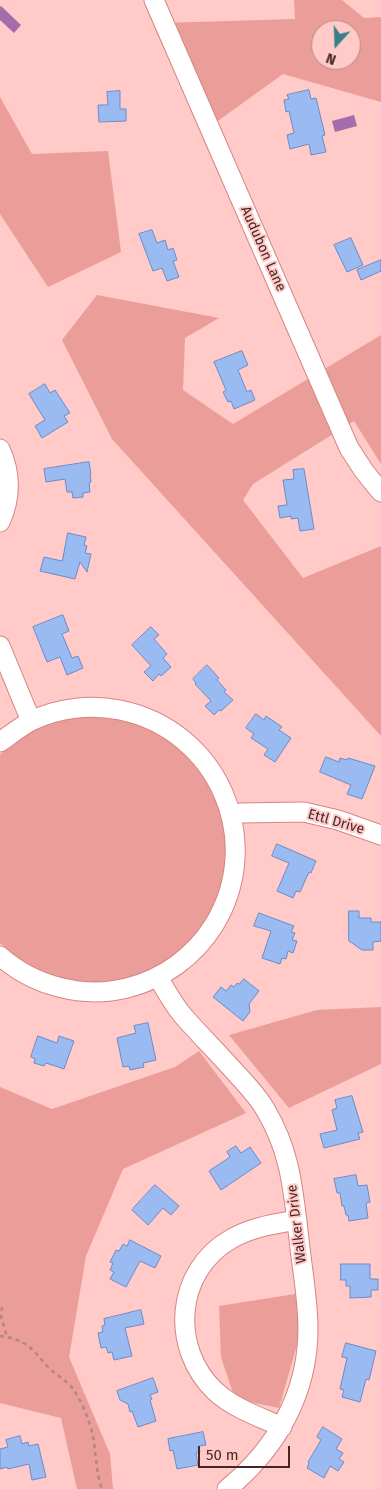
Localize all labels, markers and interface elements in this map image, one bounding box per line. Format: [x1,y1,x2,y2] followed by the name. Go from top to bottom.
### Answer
[311,20,361,70] north arrow
[324,49,338,68] text: N
[237,204,289,294] street label: Audubon Lane
[306,806,366,838] street label: Ettl Drive
[284,1184,310,1264] street label: Walker Drive
[201,1436,294,1468] scale bar
[206,1446,239,1464] text: 50 m

